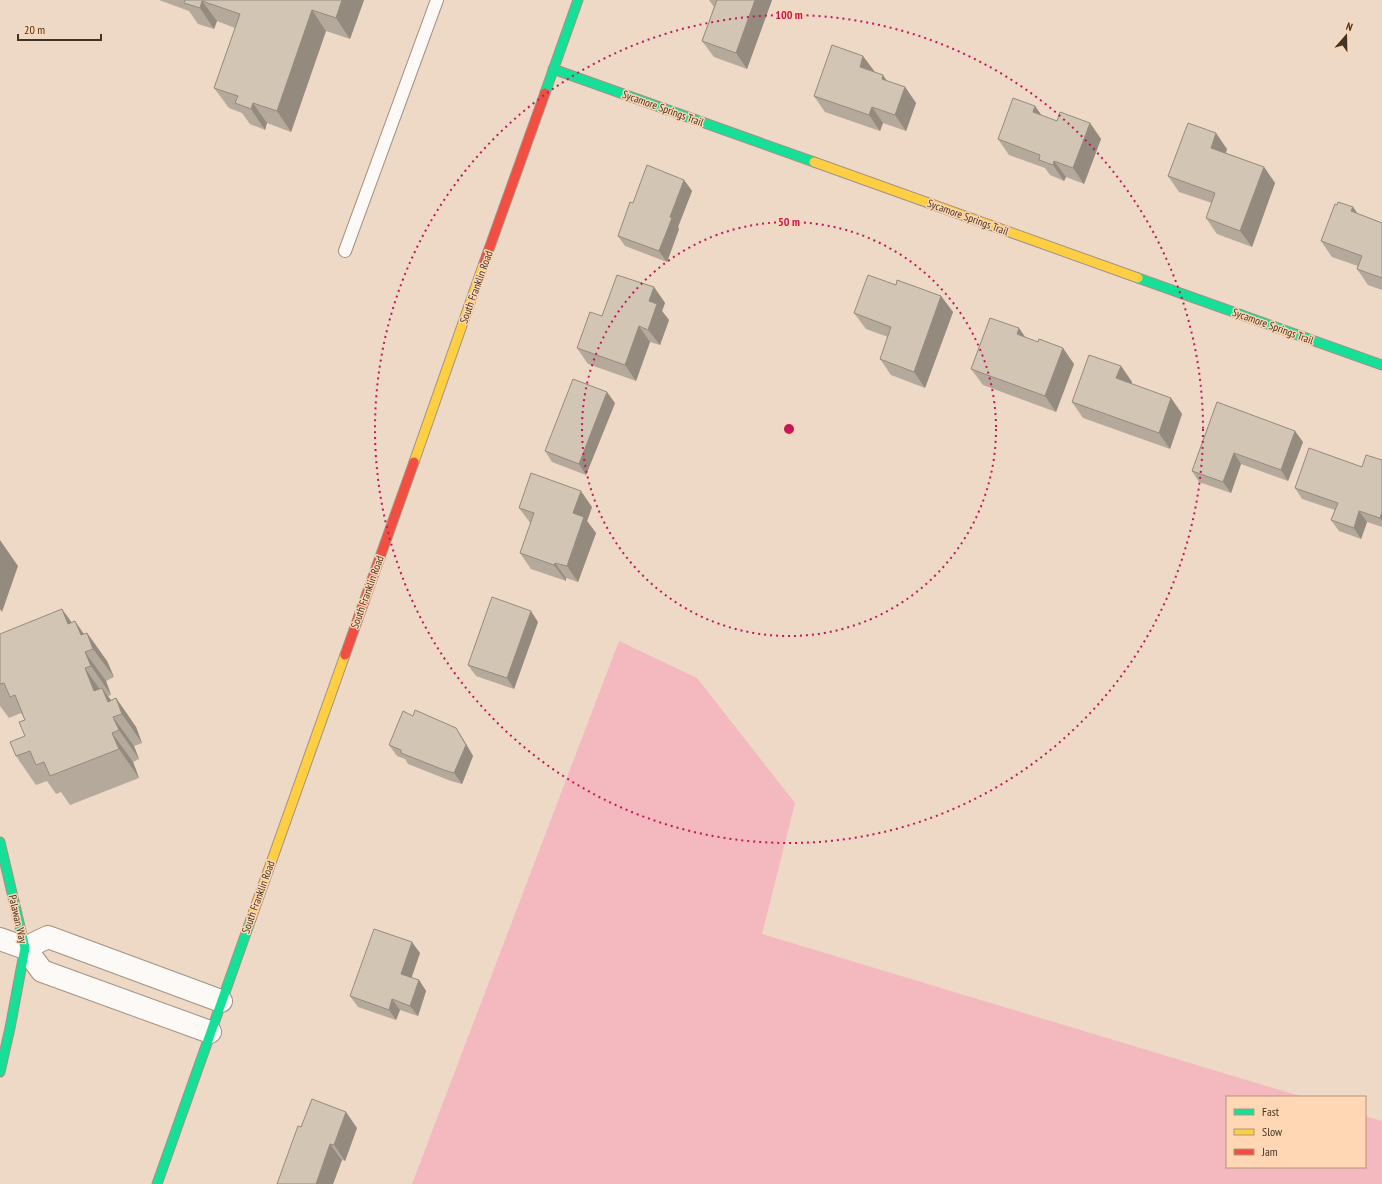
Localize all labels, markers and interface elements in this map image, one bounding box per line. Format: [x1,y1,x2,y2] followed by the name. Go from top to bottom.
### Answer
[775,7,803,22] text: 100 m
[18,16,101,42] scale bar
[1326,16,1366,56] north arrow
[1344,19,1355,34] text: N
[24,22,45,37] text: 20 m
[620,87,706,129] street label: Sycamore Springs Trail
[925,196,1011,238] street label: Sycamore Springs Trail
[778,214,800,229] text: 50 m
[456,249,496,325] street label: South Franklin Road
[1230,305,1316,347] street label: Sycamore Springs Trail
[782,422,796,436] centre of rings
[347,554,387,630] street label: South Franklin Road
[238,859,278,935] street label: South Franklin Road
[6,893,31,946] street label: Palawan Way
[1226,1096,1366,1168] legend
[1262,1104,1280,1119] text: Fast
[1262,1124,1283,1139] text: Slow
[1261,1144,1278,1159] text: Jam

